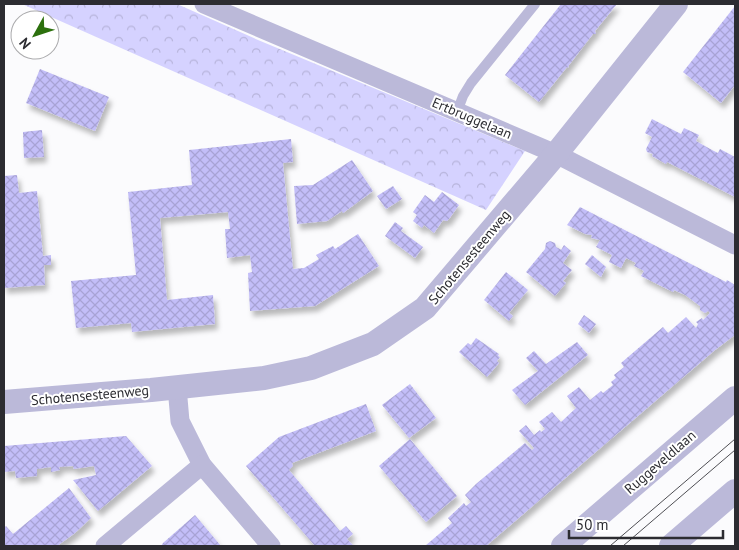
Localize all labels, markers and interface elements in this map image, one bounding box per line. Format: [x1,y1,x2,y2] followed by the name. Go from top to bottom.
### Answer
[10,10,60,60] north arrow
[15,34,35,53] text: N
[429,93,515,143] street label: Ertbruggelaan
[424,206,514,308] street label: Schotensesteenweg
[30,381,150,409] street label: Schotensesteenweg
[621,426,699,498] street label: Ruggeveldlaan
[569,508,723,540] scale bar
[576,515,609,534] text: 50 m

